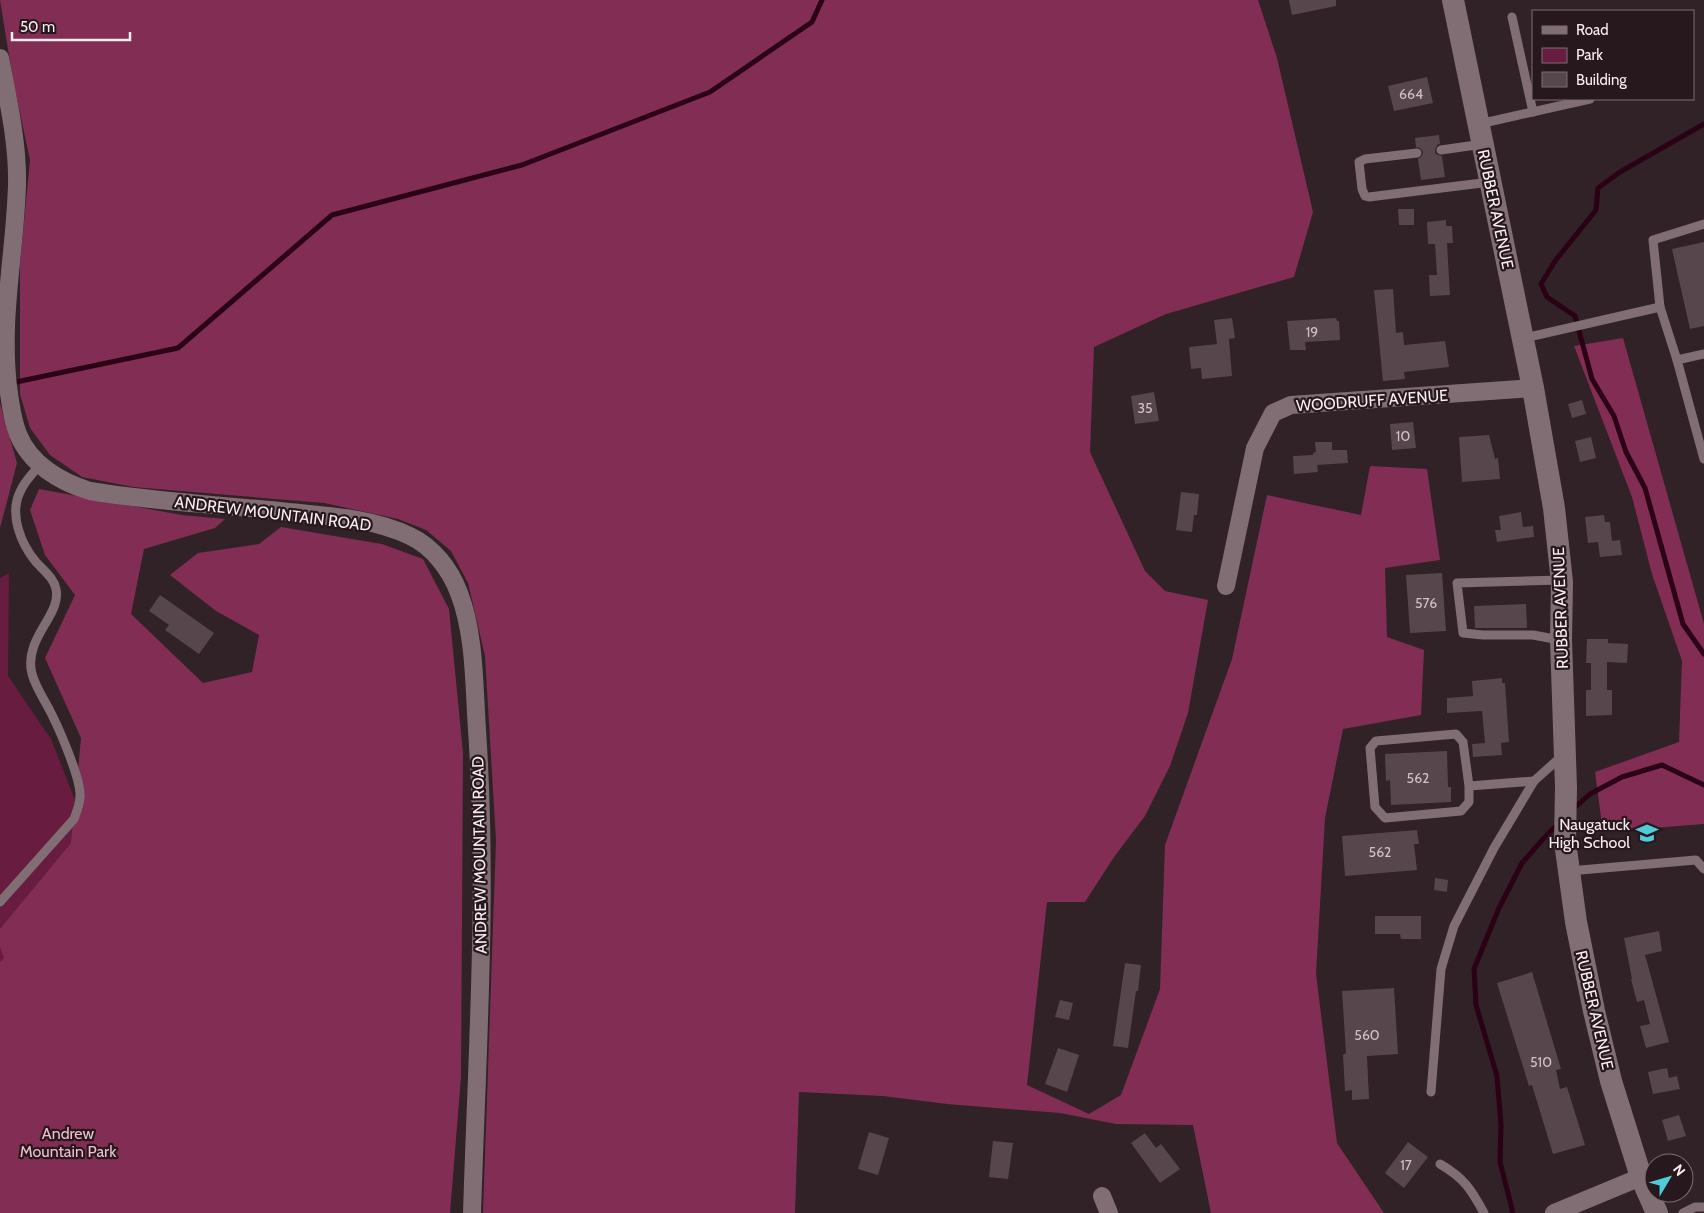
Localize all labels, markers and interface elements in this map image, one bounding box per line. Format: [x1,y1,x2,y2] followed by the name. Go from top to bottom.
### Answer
[12,10,130,42] scale bar
[1532,10,1694,100] legend
[20,18,55,36] text: 50 m
[1576,21,1609,39] text: Road
[1576,46,1603,64] text: Park
[1576,71,1627,89] text: Building
[1399,85,1423,103] house number: 664
[1474,148,1517,271] street label: RUBBER AVENUE
[1306,323,1318,341] house number: 19
[1295,386,1449,415] street label: WOODRUFF AVENUE
[1137,399,1153,417] house number: 35
[1396,427,1410,445] house number: 10
[174,492,372,535] street label: ANDREW MOUNTAIN ROAD
[1549,547,1572,669] street label: RUBBER AVENUE
[1415,594,1437,612] house number: 576
[468,756,491,954] street label: ANDREW MOUNTAIN ROAD
[1407,769,1429,787] house number: 562
[1549,815,1631,852] place label: Naugatuck High School
[1634,820,1660,846] school or university icon: Naugatuck High School
[1369,843,1391,861] house number: 562
[1572,949,1618,1072] street label: RUBBER AVENUE
[1354,1026,1380,1044] house number: 560
[1530,1053,1552,1071] house number: 510
[20,1124,117,1161] park label: Andrew Mountain Park
[1644,1153,1694,1203] north arrow
[1400,1156,1412,1174] house number: 17
[1669,1161,1689,1179] text: N

